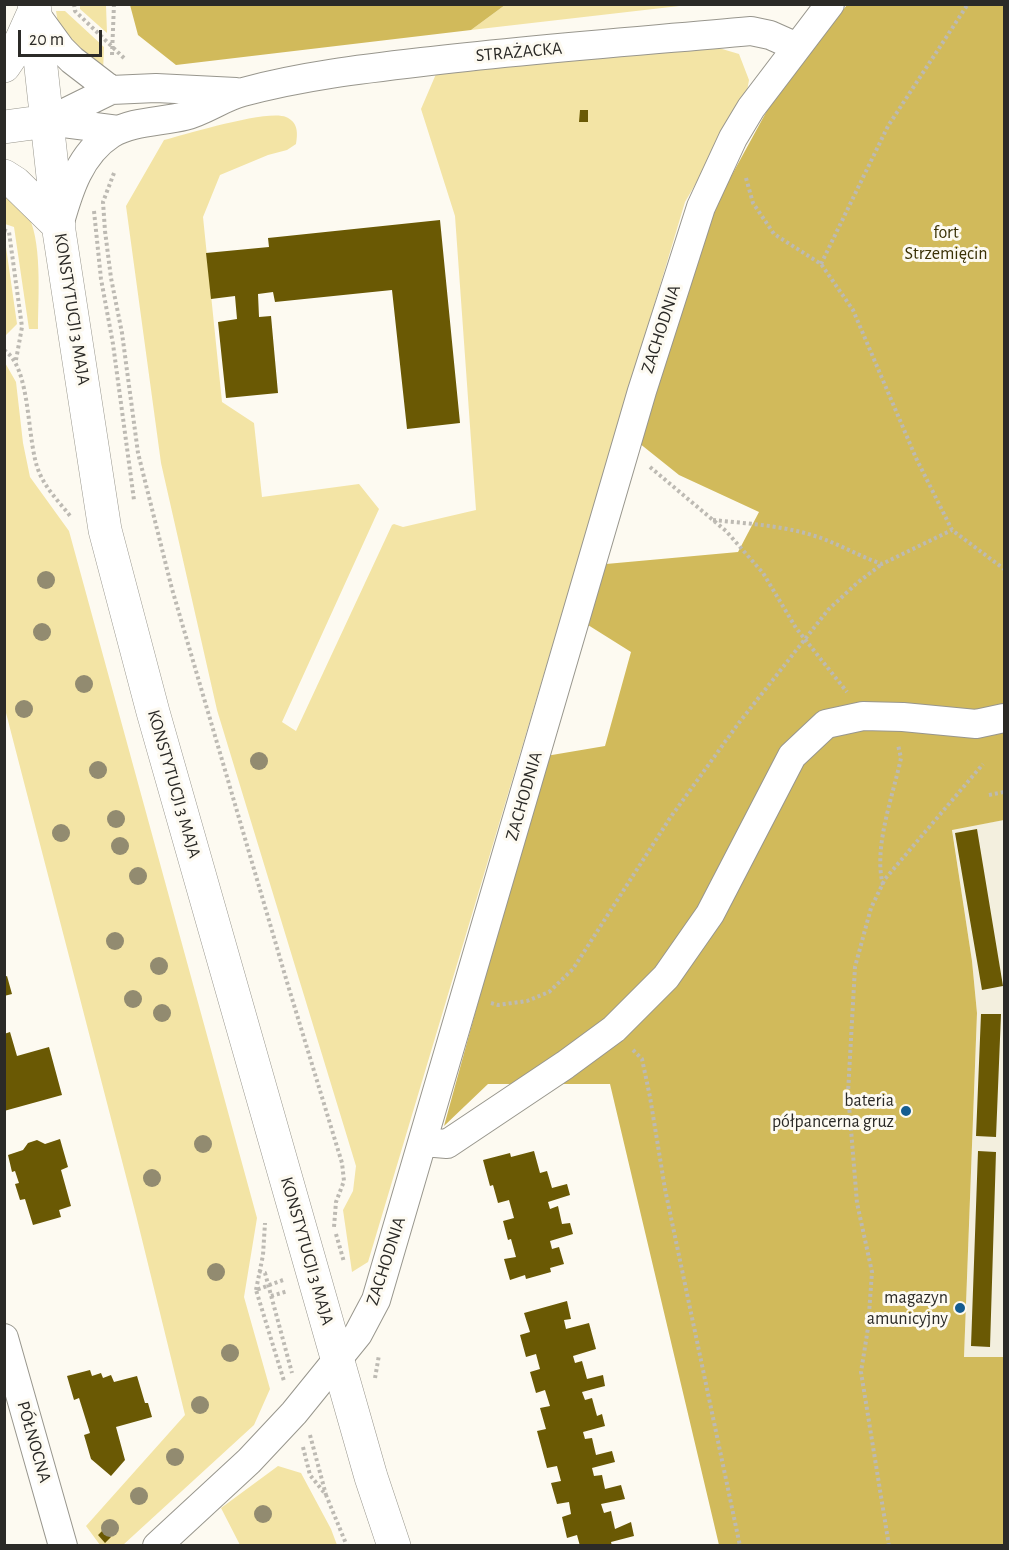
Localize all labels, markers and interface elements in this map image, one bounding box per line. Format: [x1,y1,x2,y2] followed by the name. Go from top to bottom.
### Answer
[21,18,105,56] scale bar
[29,31,64,49] text: 20 m
[475,37,563,67] street label: STRAŻACKA
[904,222,988,264] park label: fort Strzemięcin
[49,232,95,386] street label: KONSTYTUCJI 3 MAJA
[637,282,685,376] street label: ZACHODNIA
[142,707,206,861] street label: KONSTYTUCJI 3 MAJA
[501,749,547,843] street label: ZACHODNIA
[772,1090,894,1132] place label: bateria półpancerna gruz
[899,1104,913,1118] marker: bateria półpancerna gruz
[275,1174,339,1328] street label: KONSTYTUCJI 3 MAJA
[362,1214,410,1308] street label: ZACHODNIA
[867,1287,948,1330] place label: magazyn amunicyjny
[953,1301,967,1315] marker: magazyn amunicyjny
[12,1399,56,1485] street label: PÓŁNOCNA

